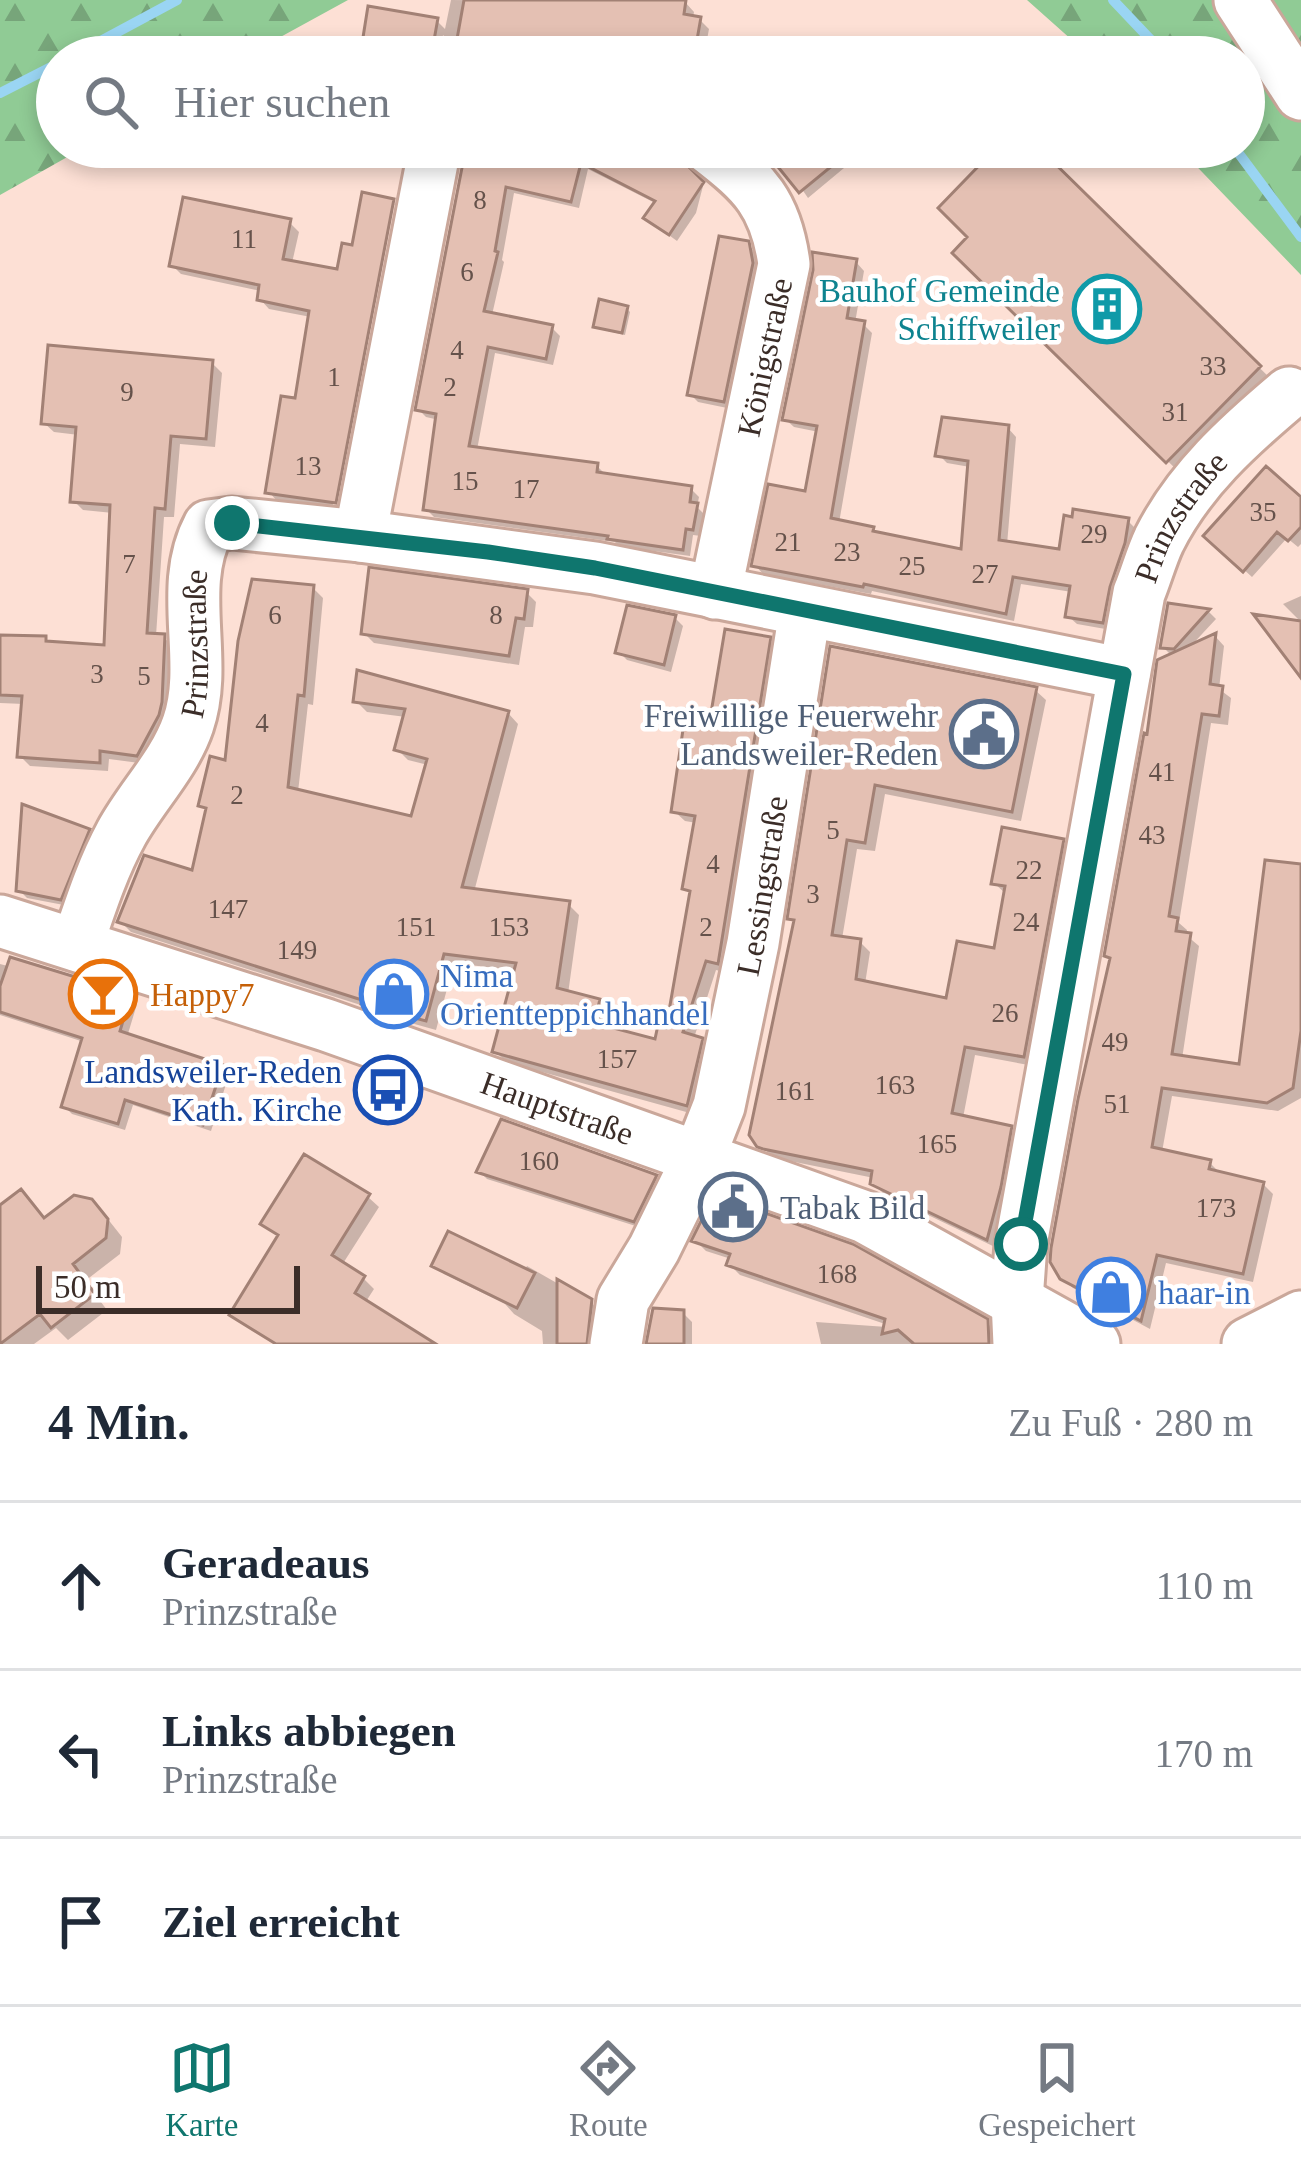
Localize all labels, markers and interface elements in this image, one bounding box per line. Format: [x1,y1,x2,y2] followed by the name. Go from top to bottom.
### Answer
[36,36,1265,168] search box
[78,69,144,135] icon: search
[174,77,390,127] text: Hier suchen
[473,185,487,215] house number: 8
[231,224,257,254] house number: 11
[460,257,474,287] house number: 6
[819,273,1060,347] place label: Bauhof Gemeinde Schiffweiler
[1072,274,1142,344] building icon: Bauhof Gemeinde Schiffweiler
[731,275,799,440] street label: Königstraße
[450,335,464,365] house number: 4
[1200,351,1227,381] house number: 33
[327,362,341,392] house number: 1
[443,372,457,402] house number: 2
[120,377,134,407] house number: 9
[1162,397,1189,427] house number: 31
[1128,444,1234,587] street label: Prinzstraße
[295,451,322,481] house number: 13
[452,466,479,496] house number: 15
[513,474,540,504] house number: 17
[205,496,259,550] route end
[1250,497,1277,527] house number: 35
[1081,519,1108,549] house number: 29
[775,527,802,557] house number: 21
[834,537,861,567] house number: 23
[122,549,136,579] house number: 7
[899,551,926,581] house number: 25
[972,559,999,589] house number: 27
[174,568,215,721] street label: Prinzstraße
[268,600,282,630] house number: 6
[489,600,503,630] house number: 8
[90,659,104,689] house number: 3
[137,661,151,691] house number: 5
[644,698,938,772] place label: Freiwillige Feuerwehr Landsweiler-Reden
[949,699,1019,769] public building icon: Freiwillige Feuerwehr Landsweiler-Reden
[255,708,269,738] house number: 4
[1149,757,1176,787] house number: 41
[230,780,244,810] house number: 2
[730,793,795,979] street label: Lessingstraße
[826,815,840,845] house number: 5
[1139,820,1166,850] house number: 43
[706,849,720,879] house number: 4
[1016,855,1043,885] house number: 22
[806,879,820,909] house number: 3
[208,894,248,924] house number: 147
[1013,907,1040,937] house number: 24
[396,912,436,942] house number: 151
[489,912,529,942] house number: 153
[699,912,713,942] house number: 2
[277,935,317,965] house number: 149
[440,958,709,1032] place label: Nima Orientteppichhandel
[68,959,138,1029] bar icon: Happy7
[359,959,429,1029] shop icon: Nima Orientteppichhandel
[150,977,254,1013] place label: Happy7
[992,998,1019,1028] house number: 26
[1102,1027,1129,1057] house number: 49
[597,1044,637,1074] house number: 157
[84,1054,342,1128] place label: Landsweiler-Reden Kath. Kirche
[353,1055,423,1125] bus stop icon: Landsweiler-Reden Kath. Kirche
[476,1065,638,1152] street label: Hauptstraße
[875,1070,915,1100] house number: 163
[775,1076,815,1106] house number: 161
[1104,1089,1131,1119] house number: 51
[917,1129,957,1159] house number: 165
[519,1146,559,1176] house number: 160
[698,1172,768,1242] public building icon: Tabak Bild
[780,1190,926,1226] place label: Tabak Bild
[1196,1193,1236,1223] house number: 173
[994,1217,1048,1271] route start
[1076,1257,1146,1327] shop icon: haar-in
[817,1259,857,1289] house number: 168
[36,1260,300,1313] scale bar
[54,1269,121,1305] text: 50 m
[1158,1275,1251,1311] place label: haar-in
[48,1394,190,1450] text: 4 Min.
[1008,1401,1253,1444] text: Zu Fuß · 280 m
[162,1538,370,1588] text: Geradeaus
[48,1553,114,1619] icon: ahead
[1156,1564,1253,1607] text: 110 m
[162,1590,337,1633] text: Prinzstraße
[162,1706,456,1756] text: Links abbiegen
[48,1721,114,1787] icon: left
[1154,1732,1253,1775] text: 170 m
[162,1758,337,1801] text: Prinzstraße
[48,1889,114,1955] icon: arrive
[162,1897,400,1947] text: Ziel erreicht
[165,2035,239,2144] tab: Karte
[569,2035,648,2144] tab: Route
[978,2035,1136,2144] tab: Gespeichert

